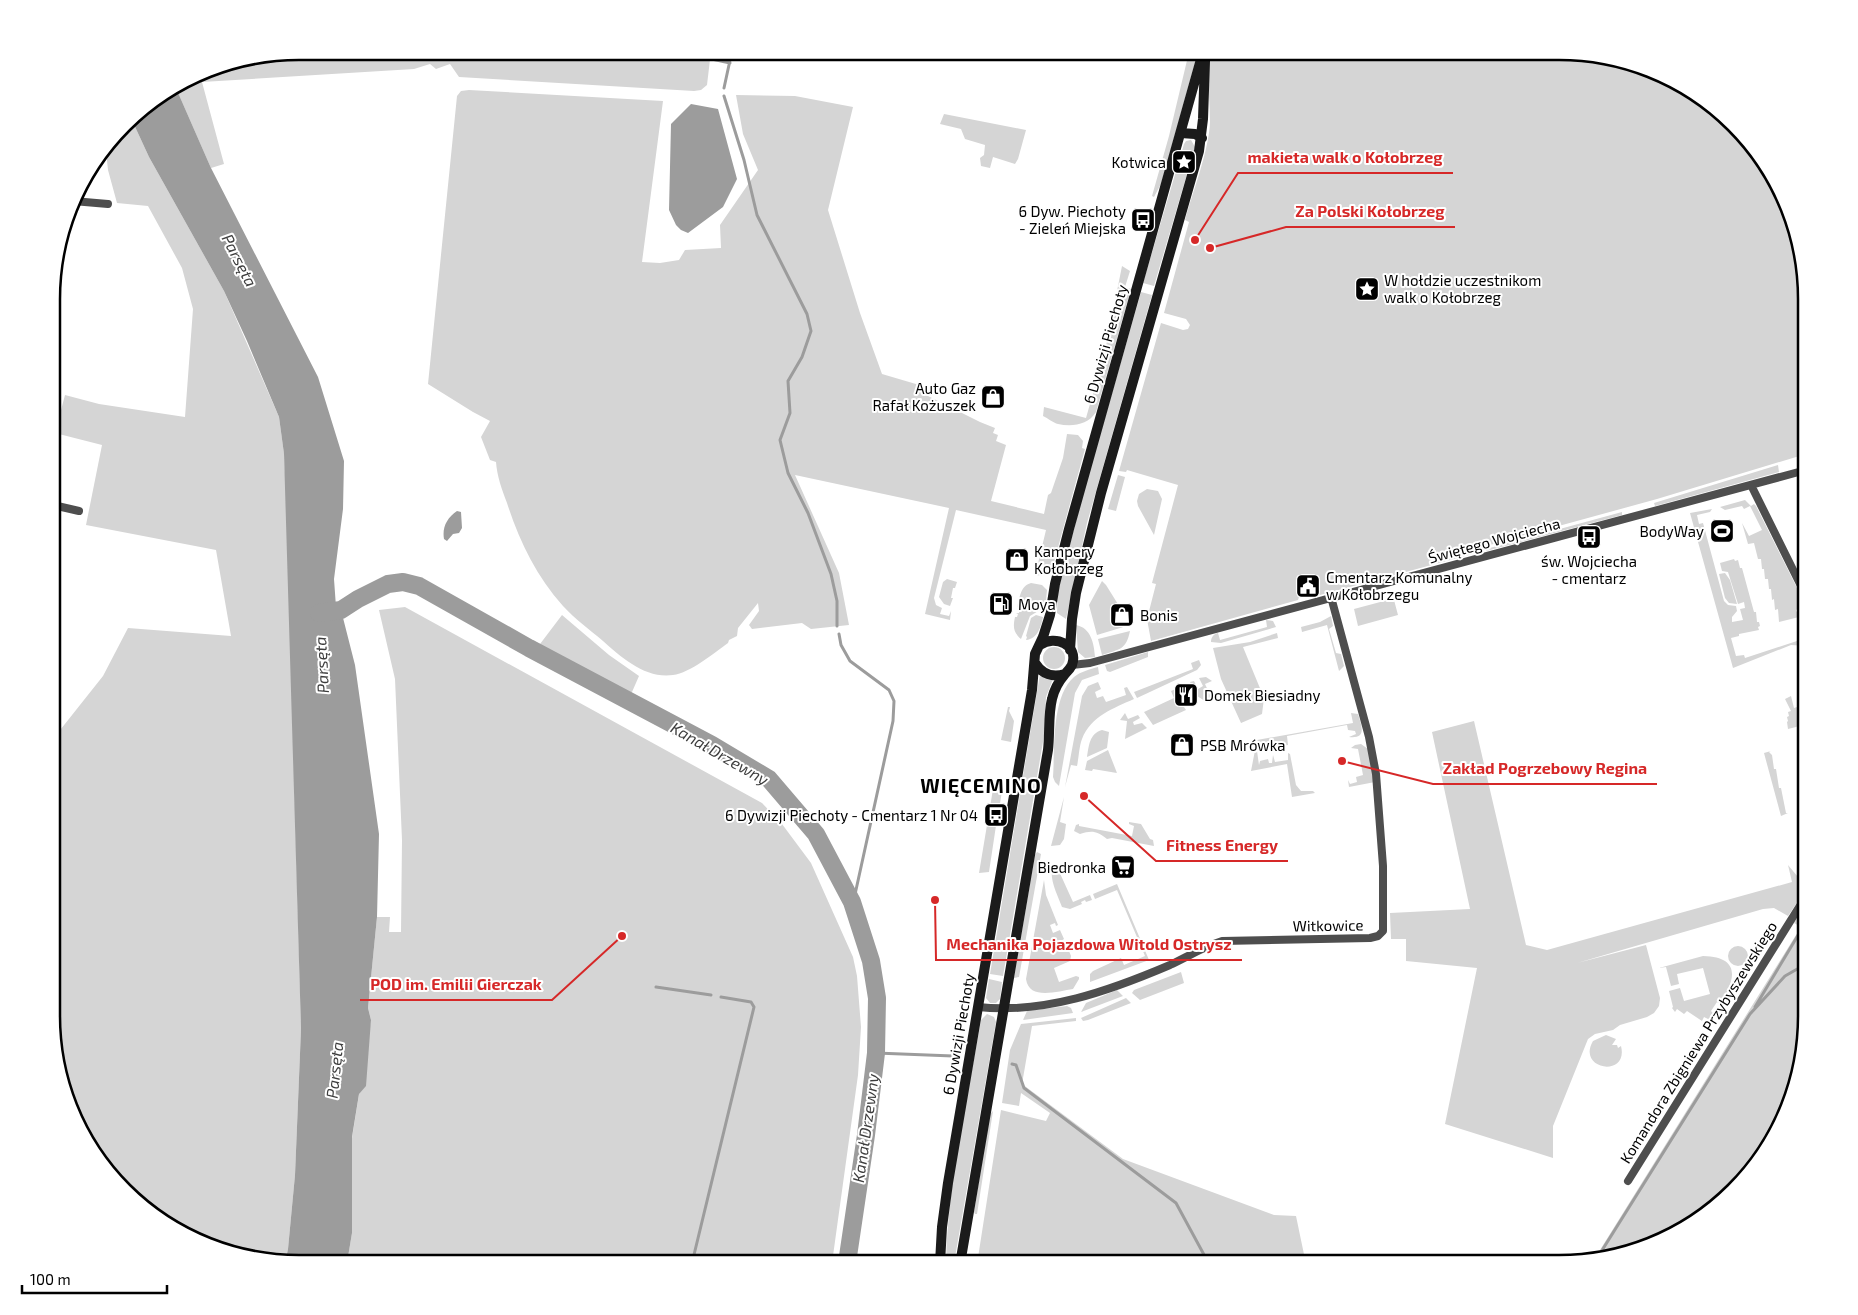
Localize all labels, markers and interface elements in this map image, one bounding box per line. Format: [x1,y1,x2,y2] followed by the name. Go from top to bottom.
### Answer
[1238,142,1453,173] callout: makieta walk o Kołobrzeg
[1247,147,1443,166] text: makieta walk o Kołobrzeg
[1171,149,1197,175] place icon: Kotwica
[1111,153,1166,171] place label: Kotwica
[1286,196,1455,227] callout: Za Polski Kołobrzeg
[1295,201,1445,220] text: Za Polski Kołobrzeg
[1019,202,1126,238] place label: 6 Dyw. Piechoty - Zieleń Miejska
[1130,207,1156,233] bus stop icon: 6 Dyw. Piechoty - Zieleń Miejska
[219,230,261,290] water label: Parsęta
[1384,271,1541,306] place label: W hołdzie uczestnikom walk o Kołobrzeg
[1354,276,1380,302] place icon: W hołdzie uczestnikom walk o Kołobrzeg
[1079,282,1132,406] street label: 6 Dywizji Piechoty
[872,379,976,414] place label: Auto Gaz Rafał Kożuszek
[980,384,1006,410] shop icon: Auto Gaz Rafał Kożuszek
[1426,514,1562,567] street label: Świętego Wojciecha
[1709,518,1735,544] sports icon: BodyWay
[1639,522,1704,540] place label: BodyWay
[1576,524,1602,550] bus stop icon: św. Wojciecha - cmentarz
[1034,542,1104,577] place label: Kampery Kołobrzeg
[1004,547,1030,573] shop icon: Kampery Kołobrzeg
[1541,552,1637,587] place label: św. Wojciecha - cmentarz
[1326,568,1472,603] place label: Cmentarz Komunalny w Kołobrzegu
[1295,573,1321,599] public building icon: Cmentarz Komunalny w Kołobrzegu
[988,591,1014,617] fuel station icon: Moya
[1018,595,1056,613] place label: Moya
[1109,602,1135,628] shop icon: Bonis
[1140,606,1178,624] place label: Bonis
[310,636,332,694] water label: Parsęta
[1173,682,1199,708] restaurant icon: Domek Biesiadny
[1204,686,1320,704] place label: Domek Biesiadny
[667,717,773,790] water label: Kanał Drzewny
[1169,732,1195,758] shop icon: PSB Mrówka
[1200,736,1286,754] place label: PSB Mrówka
[1433,753,1657,784] callout: Zakład Pogrzebowy Regina
[1443,758,1647,778] text: Zakład Pogrzebowy Regina
[920,773,1042,797] district label: WIĘCEMINO
[983,802,1009,828] bus stop icon: 6 Dywizji Piechoty - Cmentarz 1 Nr 04
[725,806,978,825] place label: 6 Dywizji Piechoty - Cmentarz 1 Nr 04
[1156,830,1288,861] callout: Fitness Energy
[1166,835,1278,855] text: Fitness Energy
[1110,854,1136,880] supermarket icon: Biedronka
[1037,858,1106,876] place label: Biedronka
[1292,915,1364,935] street label: Witkowice
[1616,918,1780,1166] street label: Komandora Zbigniewa Przybyszewskiego
[936,929,1242,960] callout: Mechanika Pojazdowa Witold Ostrysz
[946,934,1232,954] text: Mechanika Pojazdowa Witold Ostrysz
[360,969,552,1000] callout: POD im. Emilii Gierczak
[938,972,979,1096] street label: 6 Dywizji Piechoty
[370,974,542,993] text: POD im. Emilii Gierczak
[322,1041,346,1099] water label: Parsęta
[848,1072,883,1184] water label: Kanał Drzewny
[22,1262,168,1294] scale bar
[30,1270,71,1288] text: 100 m

